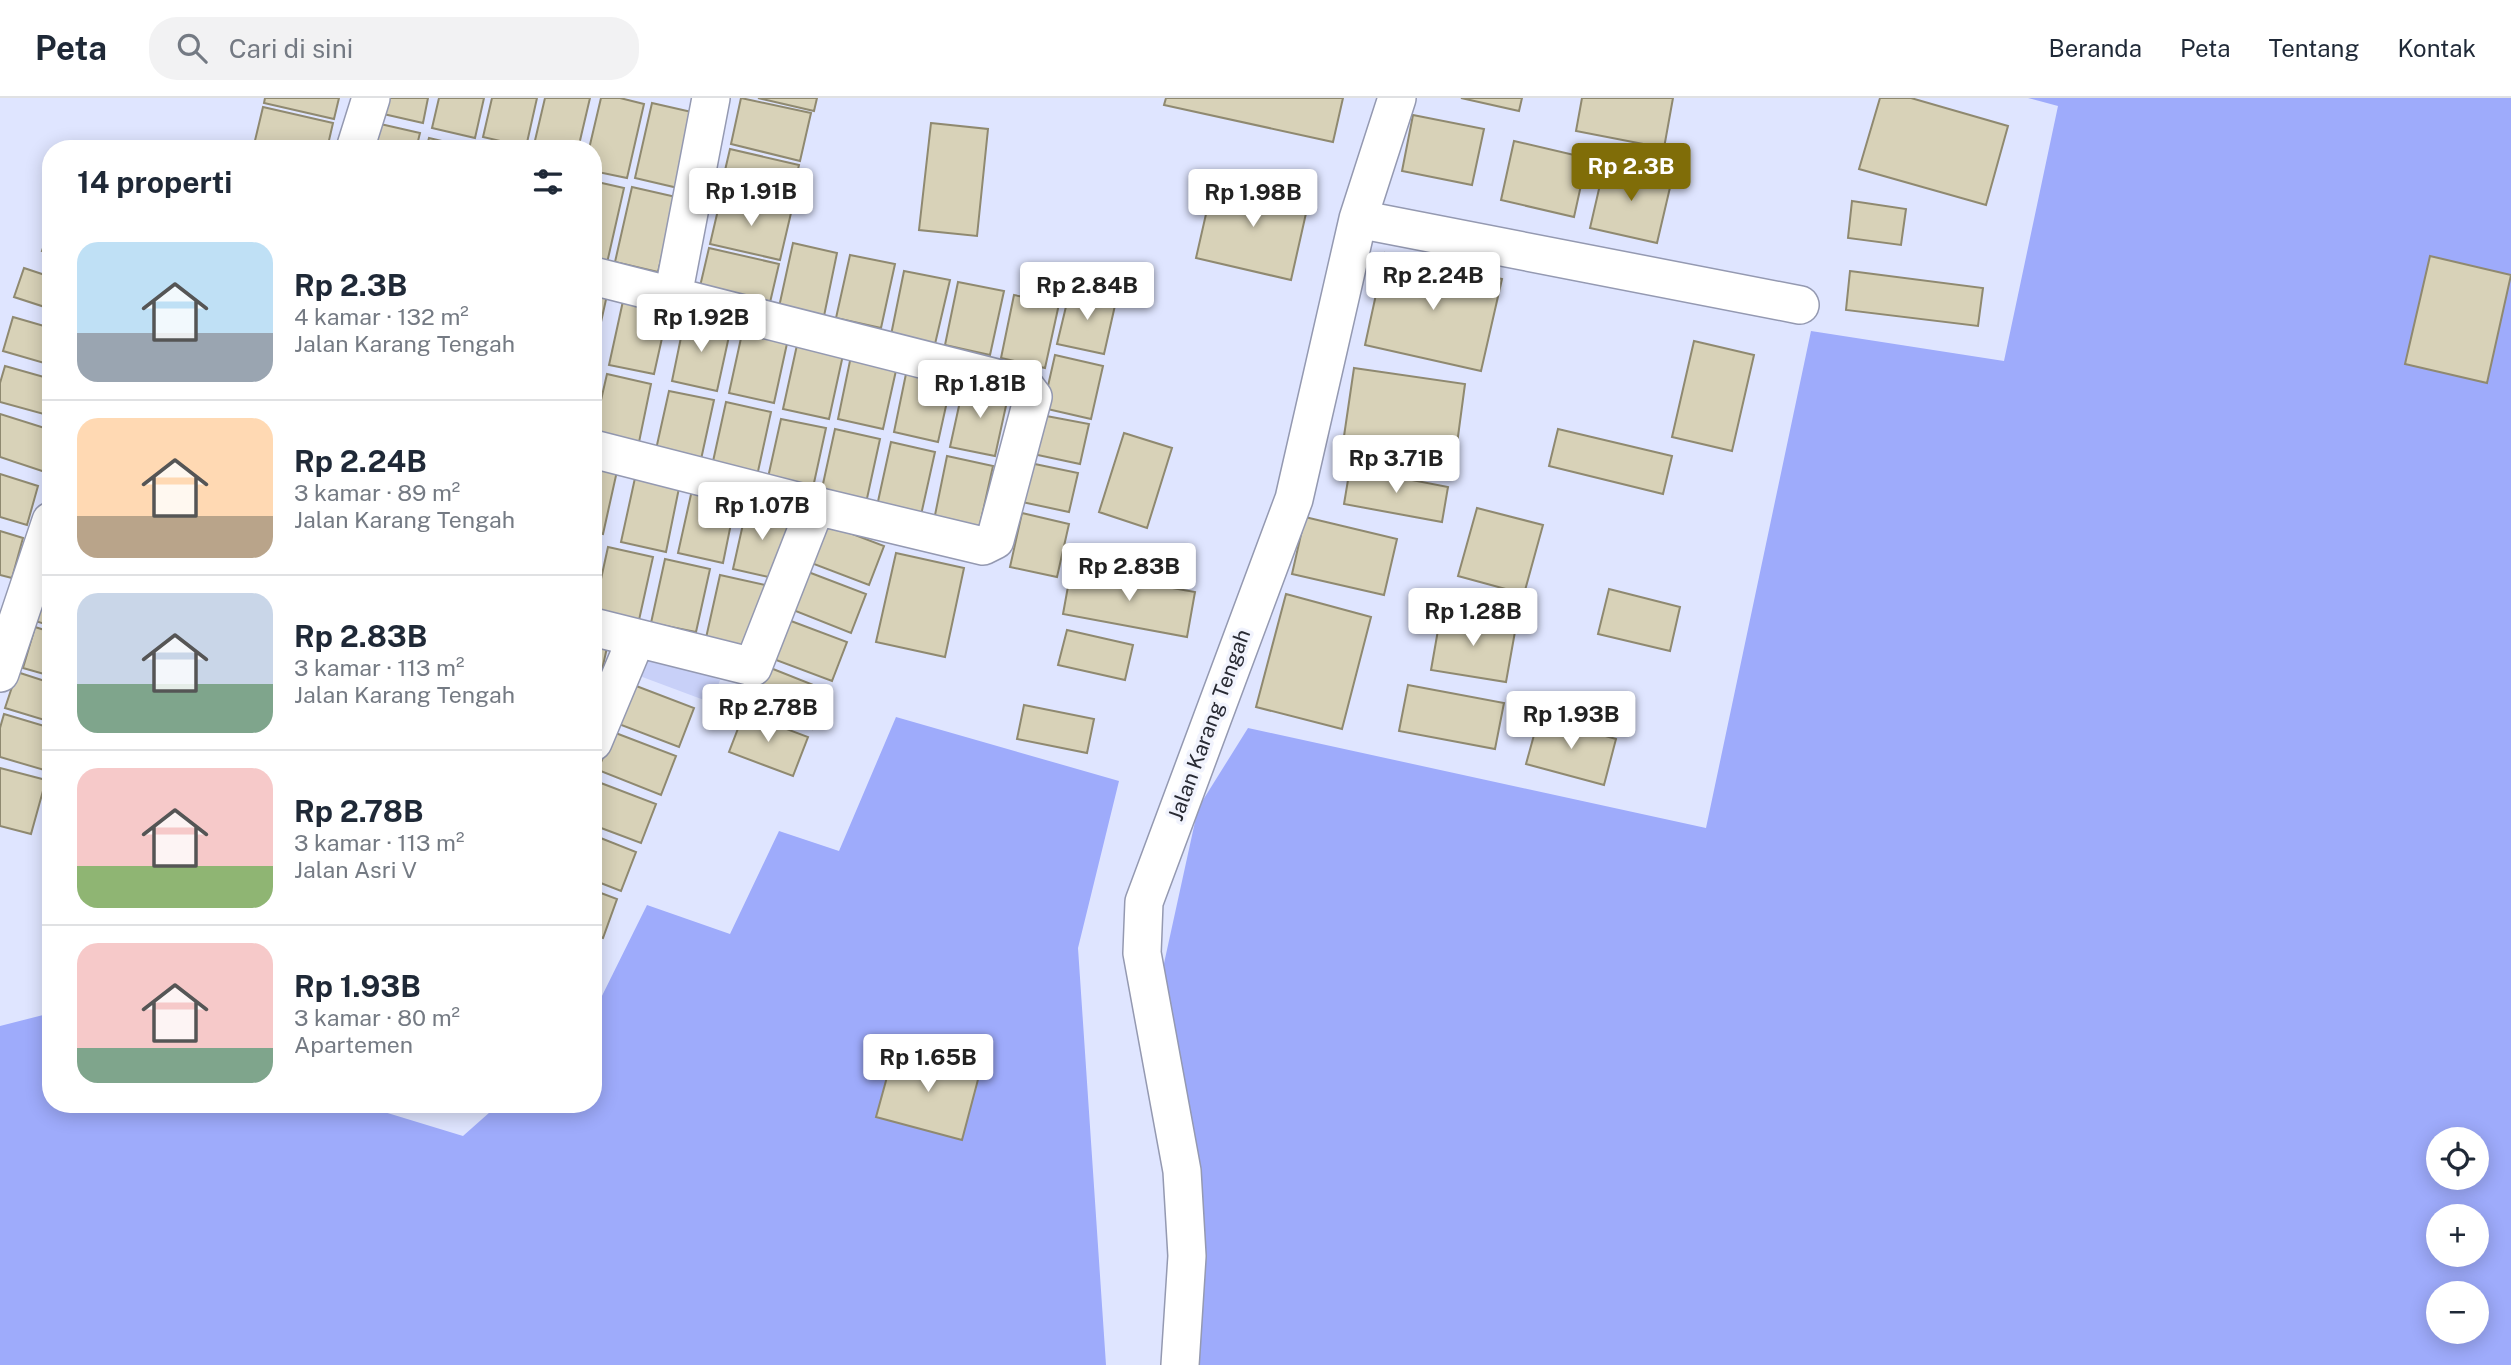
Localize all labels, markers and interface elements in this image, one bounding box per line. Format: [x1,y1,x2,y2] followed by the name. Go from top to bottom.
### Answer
[149,17,639,80] search box
[35,29,107,67] text: Peta
[173,29,211,67] icon: search
[229,33,353,64] text: Cari di sini
[2048,34,2142,62] text: Beranda
[2180,34,2231,62] text: Peta
[2269,34,2359,62] text: Tentang
[2397,34,2476,62] text: Kontak
[1566,144,1696,203] pin: Rp 2.3B
[1588,152,1674,179] text: Rp 2.3B
[529,163,567,201] icon: filters
[77,164,232,200] text: 14 properti
[679,169,823,228] pin: Rp 1.91B
[1181,170,1325,229] pin: Rp 1.98B
[705,177,797,204] text: Rp 1.91B
[1204,178,1302,205] text: Rp 1.98B
[1361,252,1505,312] pin: Rp 2.24B
[1382,261,1484,288] text: Rp 2.24B
[1015,262,1159,322] pin: Rp 2.84B
[294,267,407,303] text: Rp 2.3B
[133,270,217,354] icon: home
[1036,271,1138,298] text: Rp 2.84B
[629,294,773,354] pin: Rp 1.92B
[294,303,469,330] text: 4 kamar · 132 m²
[653,303,749,330] text: Rp 1.92B
[294,330,515,357] text: Jalan Karang Tengah
[908,360,1052,420] pin: Rp 1.81B
[934,369,1026,396] text: Rp 1.81B
[1324,436,1468,495] pin: Rp 3.71B
[294,443,427,479] text: Rp 2.24B
[1349,444,1443,471] text: Rp 3.71B
[133,446,217,530] icon: home
[294,479,460,506] text: 3 kamar · 89 m²
[690,482,834,542] pin: Rp 1.07B
[714,491,810,518] text: Rp 1.07B
[294,506,515,533] text: Jalan Karang Tengah
[1057,544,1201,603] pin: Rp 2.83B
[1078,552,1180,579] text: Rp 2.83B
[1401,588,1545,648] pin: Rp 1.28B
[1424,597,1522,624] text: Rp 1.28B
[294,618,427,654] text: Rp 2.83B
[133,621,217,705] icon: home
[1163,626,1255,824] street label: Jalan Karang Tengah
[294,654,464,681] text: 3 kamar · 113 m²
[294,681,515,708] text: Jalan Karang Tengah
[696,684,840,744] pin: Rp 2.78B
[1499,692,1643,751] pin: Rp 1.93B
[718,693,818,720] text: Rp 2.78B
[1522,700,1620,727] text: Rp 1.93B
[294,793,424,829] text: Rp 2.78B
[133,796,217,880] icon: home
[294,829,464,856] text: 3 kamar · 113 m²
[294,856,417,883] text: Jalan Asri V
[294,968,421,1004] text: Rp 1.93B
[133,971,217,1055] icon: home
[294,1004,460,1031] text: 3 kamar · 80 m²
[294,1031,413,1058] text: Apartemen
[856,1034,1000,1094] pin: Rp 1.65B
[879,1043,977,1070] text: Rp 1.65B
[2426,1127,2489,1344] map controls
[2426,1127,2489,1190] button: locate
[2426,1204,2489,1267] button: +
[2426,1281,2489,1344] button: −

